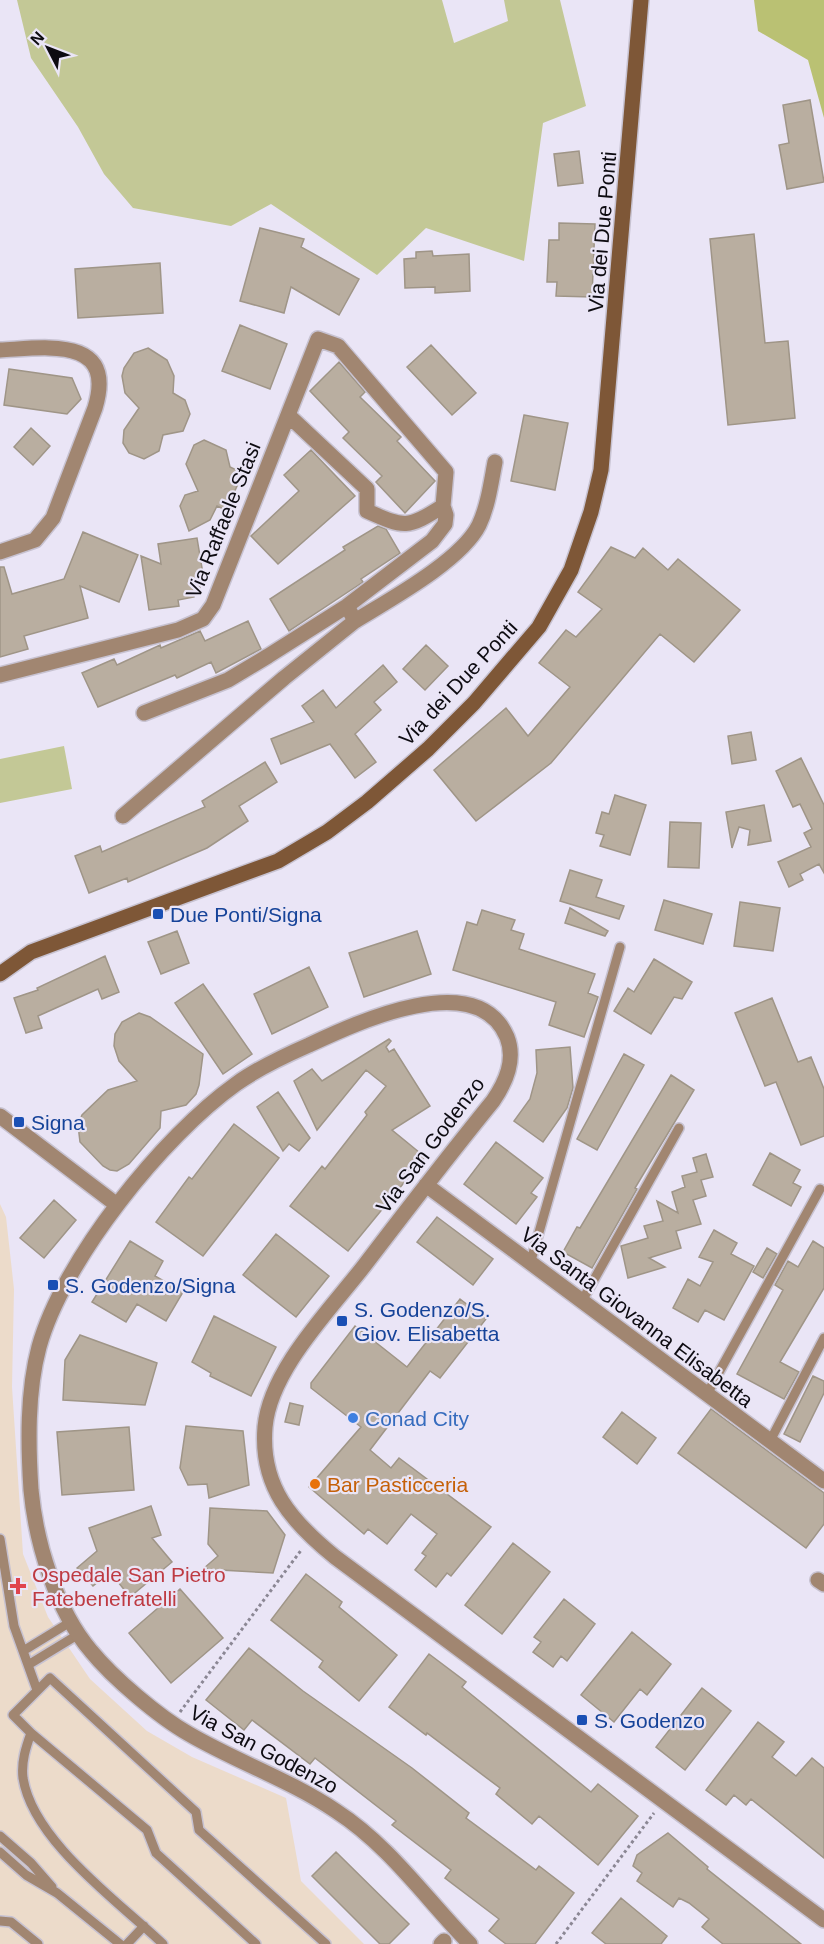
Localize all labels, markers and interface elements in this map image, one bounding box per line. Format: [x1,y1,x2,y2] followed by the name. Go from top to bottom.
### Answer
[18,18,78,78] north arrow
[27,28,47,48] text: N
[583,150,621,314] street label: Via dei Due Ponti
[181,439,265,601] street label: Via Raffaele Stasi
[394,616,522,750] street label: Via dei Due Ponti
[170,903,322,926] place label: Due Ponti/Signa
[151,907,165,921] marker: Due Ponti/Signa
[371,1072,489,1218] street label: Via San Godenzo
[31,1111,85,1134] place label: Signa
[12,1115,26,1129] marker: Signa
[516,1222,758,1412] street label: Via Santa Giovanna Elisabetta
[65,1274,236,1297] place label: S. Godenzo/Signa
[46,1278,60,1292] marker: S. Godenzo/Signa
[354,1298,500,1345] place label: S. Godenzo/S. Giov. Elisabetta
[335,1314,349,1328] marker: S. Godenzo/S. Giov. Elisabetta
[365,1407,469,1430] place label: Conad City
[346,1411,360,1425] marker: Conad City
[327,1473,469,1496] place label: Bar Pasticceria
[308,1477,322,1491] marker: Bar Pasticceria
[32,1563,226,1610] place label: Ospedale San Pietro Fatebenefratelli
[9,1577,27,1595] marker: Ospedale San Pietro Fatebenefratelli
[186,1700,342,1798] street label: Via San Godenzo
[594,1709,705,1732] place label: S. Godenzo
[575,1713,589,1727] marker: S. Godenzo

